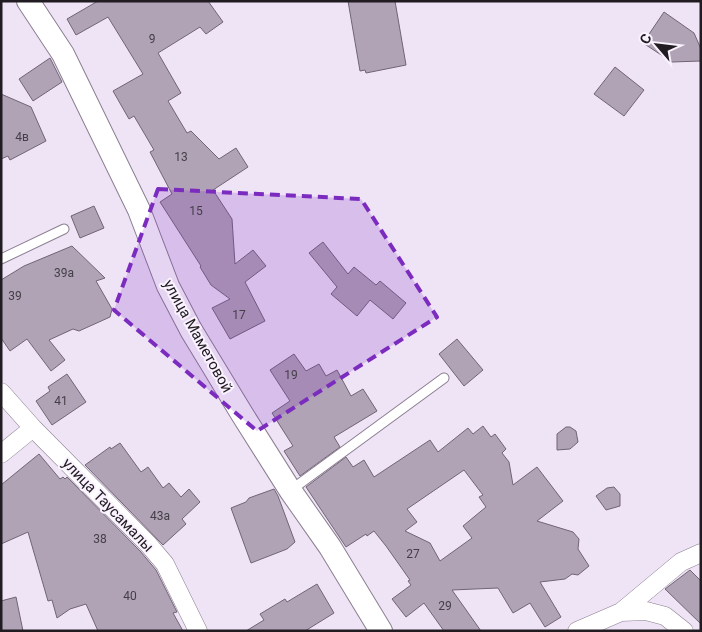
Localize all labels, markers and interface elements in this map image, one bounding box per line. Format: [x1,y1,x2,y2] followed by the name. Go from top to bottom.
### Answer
[632,20,682,70] north arrow
[636,31,655,47] text: С
[149,32,155,46] house number: 9
[15,130,29,144] house number: 4в
[174,150,188,164] house number: 13
[189,204,203,218] house number: 15
[54,266,74,280] house number: 39а
[159,276,237,396] street label: улица Маметовой
[8,289,22,303] house number: 39
[232,308,246,322] house number: 17
[284,368,298,382] house number: 19
[54,394,68,408] house number: 41
[59,454,157,556] street label: улица Таусамалы
[150,509,170,523] house number: 43а
[93,532,107,546] house number: 38
[406,547,420,561] house number: 27
[123,589,137,603] house number: 40
[438,599,452,613] house number: 29

